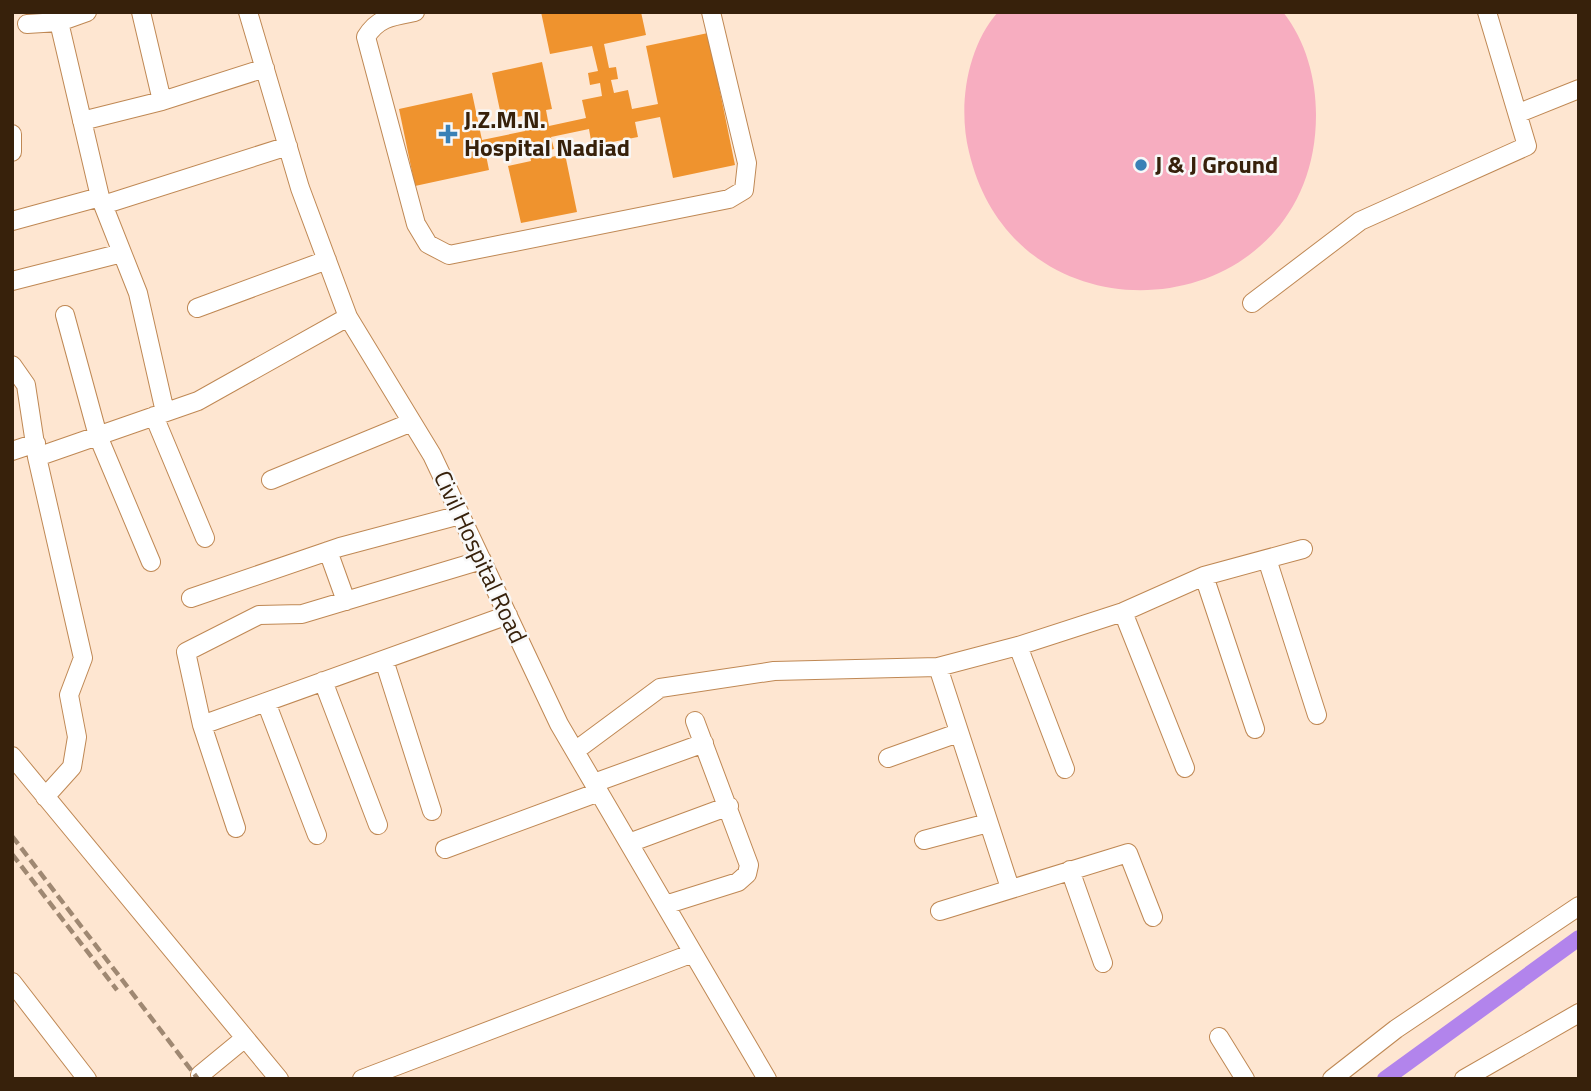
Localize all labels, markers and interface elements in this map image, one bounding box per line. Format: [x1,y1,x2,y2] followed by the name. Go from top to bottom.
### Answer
[464,101,630,165] place label: J.Z.M.N. Hospital Nadiad
[438,124,458,144] marker: J.Z.M.N. Hospital Nadiad
[1155,146,1278,182] place label: J & J Ground
[1133,157,1149,173] marker: J & J Ground
[425,464,537,649] street label: Civil Hospital Road

